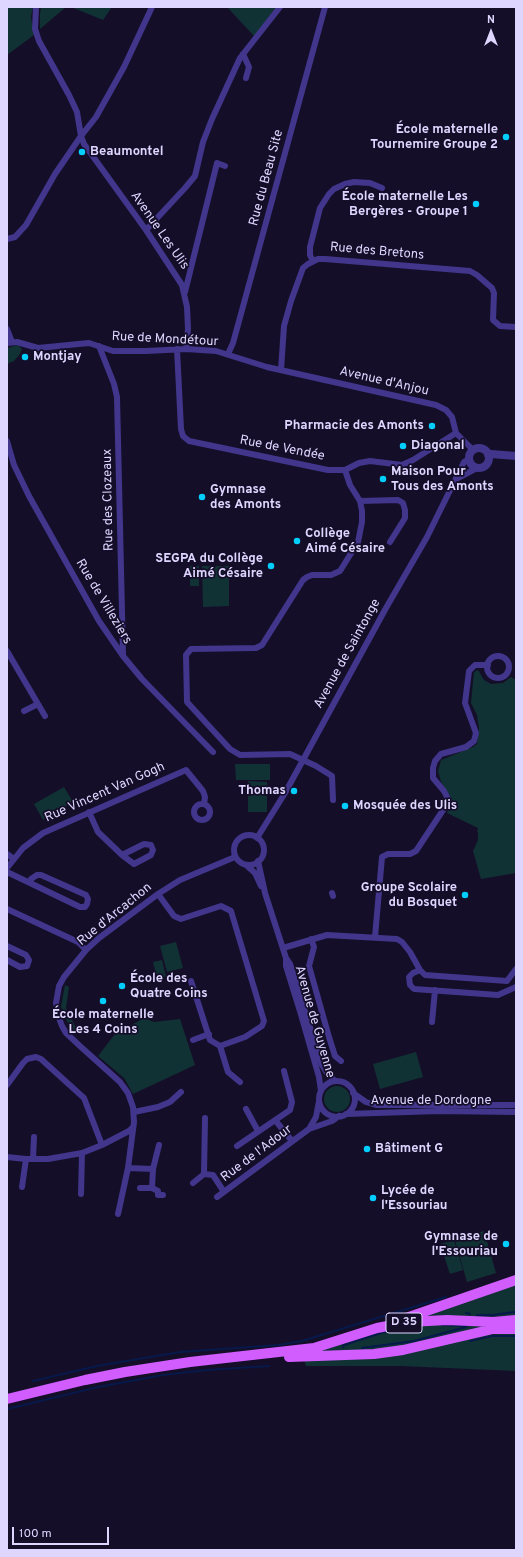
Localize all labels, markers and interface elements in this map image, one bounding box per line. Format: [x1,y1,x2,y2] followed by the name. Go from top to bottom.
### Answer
[471,12,511,52] north arrow
[487,13,495,27] text: N
[370,122,498,153] place label: École maternelle Tournemire Groupe 2
[247,128,287,228] street label: Rue du Beau Site
[501,132,511,142] marker: École maternelle Tournemire Groupe 2
[90,144,163,160] place label: Beaumontel
[77,147,87,157] marker: Beaumontel
[126,189,192,273] street label: Avenue Les Ulis
[342,189,468,220] place label: École maternelle Les Bergères - Groupe 1
[471,199,481,209] marker: École maternelle Les Bergères - Groupe 1
[329,240,425,264] street label: Rue des Bretons
[111,329,219,351] street label: Rue de Mondétour
[33,349,82,365] place label: Montjay
[20,352,30,362] marker: Montjay
[338,364,430,400] street label: Avenue d'Anjou
[284,418,424,434] place label: Pharmacie des Amonts
[427,421,437,431] marker: Pharmacie des Amonts
[238,433,326,465] street label: Rue de Vendée
[411,438,465,454] place label: Diagonal
[398,441,408,451] marker: Diagonal
[100,449,118,551] street label: Rue des Clozeaux
[391,464,494,495] place label: Maison Pour Tous des Amonts
[378,474,388,484] marker: Maison Pour Tous des Amonts
[210,482,281,513] place label: Gymnase des Amonts
[197,492,207,502] marker: Gymnase des Amonts
[305,526,385,557] place label: Collège Aimé Césaire
[292,536,302,546] marker: Collège Aimé Césaire
[155,551,263,582] place label: SEGPA du Collège Aimé Césaire
[71,557,135,647] street label: Rue de Villeziers
[266,561,276,571] marker: SEGPA du Collège Aimé Césaire
[311,597,385,711] street label: Avenue de Saintonge
[43,759,167,827] street label: Rue Vincent Van Gogh
[238,783,286,799] place label: Thomas
[289,786,299,796] marker: Thomas
[353,798,457,814] place label: Mosquée des Ulis
[340,801,350,811] marker: Mosquée des Ulis
[75,880,155,950] street label: Rue d'Arcachon
[361,880,457,911] place label: Groupe Scolaire du Bosquet
[460,890,470,900] marker: Groupe Scolaire du Bosquet
[290,964,338,1080] street label: Avenue de Guyenne
[130,971,208,1002] place label: École des Quatre Coins
[117,981,127,991] marker: École des Quatre Coins
[98,996,108,1006] marker: École maternelle Les 4 Coins
[52,1007,154,1038] place label: École maternelle Les 4 Coins
[370,1093,492,1109] street label: Avenue de Dordogne
[218,1122,296,1186] street label: Rue de l'Adour
[375,1141,443,1157] place label: Bâtiment G
[362,1144,372,1154] marker: Bâtiment G
[381,1183,448,1214] place label: Lycée de l'Essouriau
[368,1193,378,1203] marker: Lycée de l'Essouriau
[424,1229,498,1260] place label: Gymnase de l'Essouriau
[501,1239,511,1249] marker: Gymnase de l'Essouriau
[386,1313,422,1333] road number: D 35
[14,1519,111,1545] scale bar
[19,1526,52,1542] text: 100 m

